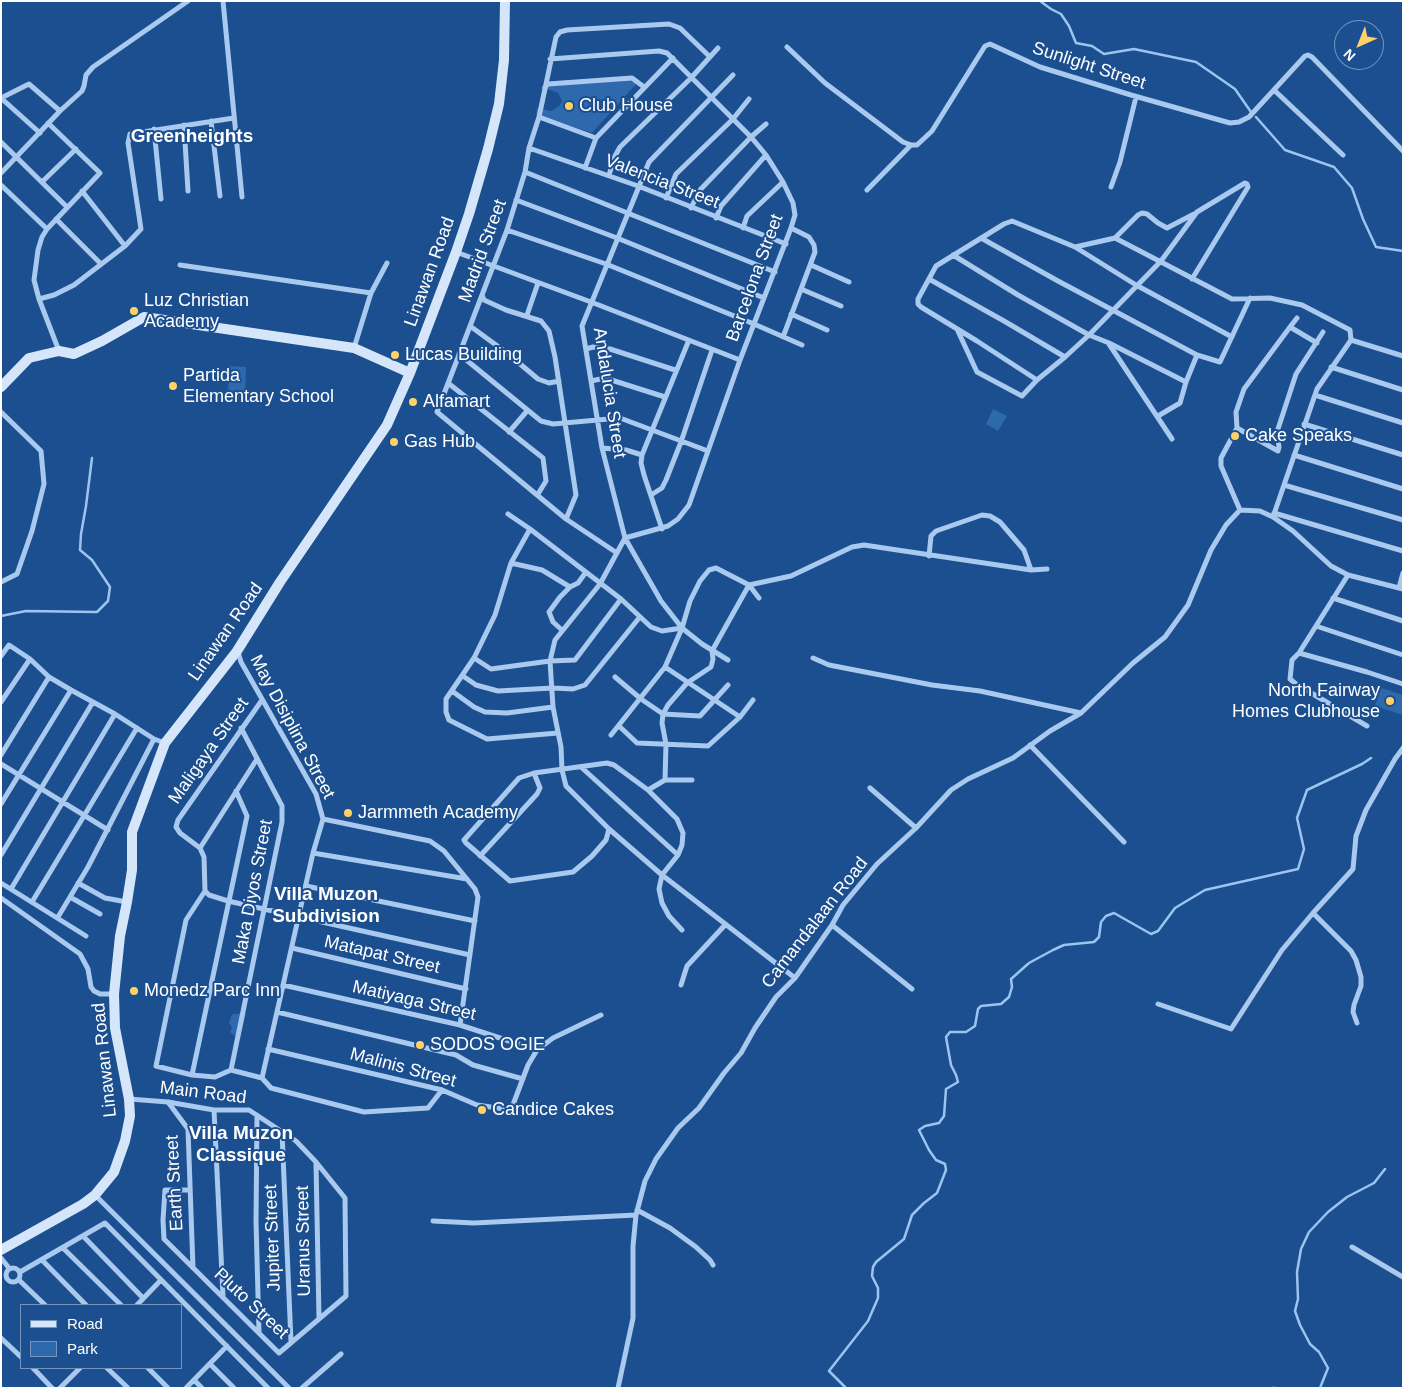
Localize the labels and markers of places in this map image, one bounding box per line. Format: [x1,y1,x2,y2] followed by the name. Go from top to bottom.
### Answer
[579,95,673,117] place label: Club House
[563,100,575,112] marker: Club House
[144,290,249,332] place label: Luz Christian Academy
[128,305,140,317] marker: Luz Christian Academy
[405,344,522,366] place label: Lucas Building
[389,349,401,361] marker: Lucas Building
[183,365,334,408] place label: Partida Elementary School
[167,380,179,392] marker: Partida Elementary School
[423,391,490,413] place label: Alfamart
[407,396,419,408] marker: Alfamart
[1245,425,1352,447] place label: Cake Speaks
[1229,430,1241,442] marker: Cake Speaks
[404,431,475,453] place label: Gas Hub
[388,436,400,448] marker: Gas Hub
[1232,680,1380,722] place label: North Fairway Homes Clubhouse
[1384,695,1396,707] marker: North Fairway Homes Clubhouse
[358,802,518,824] place label: Jarmmeth Academy
[342,807,354,819] marker: Jarmmeth Academy
[144,980,280,1002] place label: Monedz Parc Inn
[128,985,140,997] marker: Monedz Parc Inn
[430,1034,545,1056] place label: SODOS OGIE
[414,1039,426,1051] marker: SODOS OGIE
[492,1099,614,1121] place label: Candice Cakes
[476,1104,488,1116] marker: Candice Cakes

